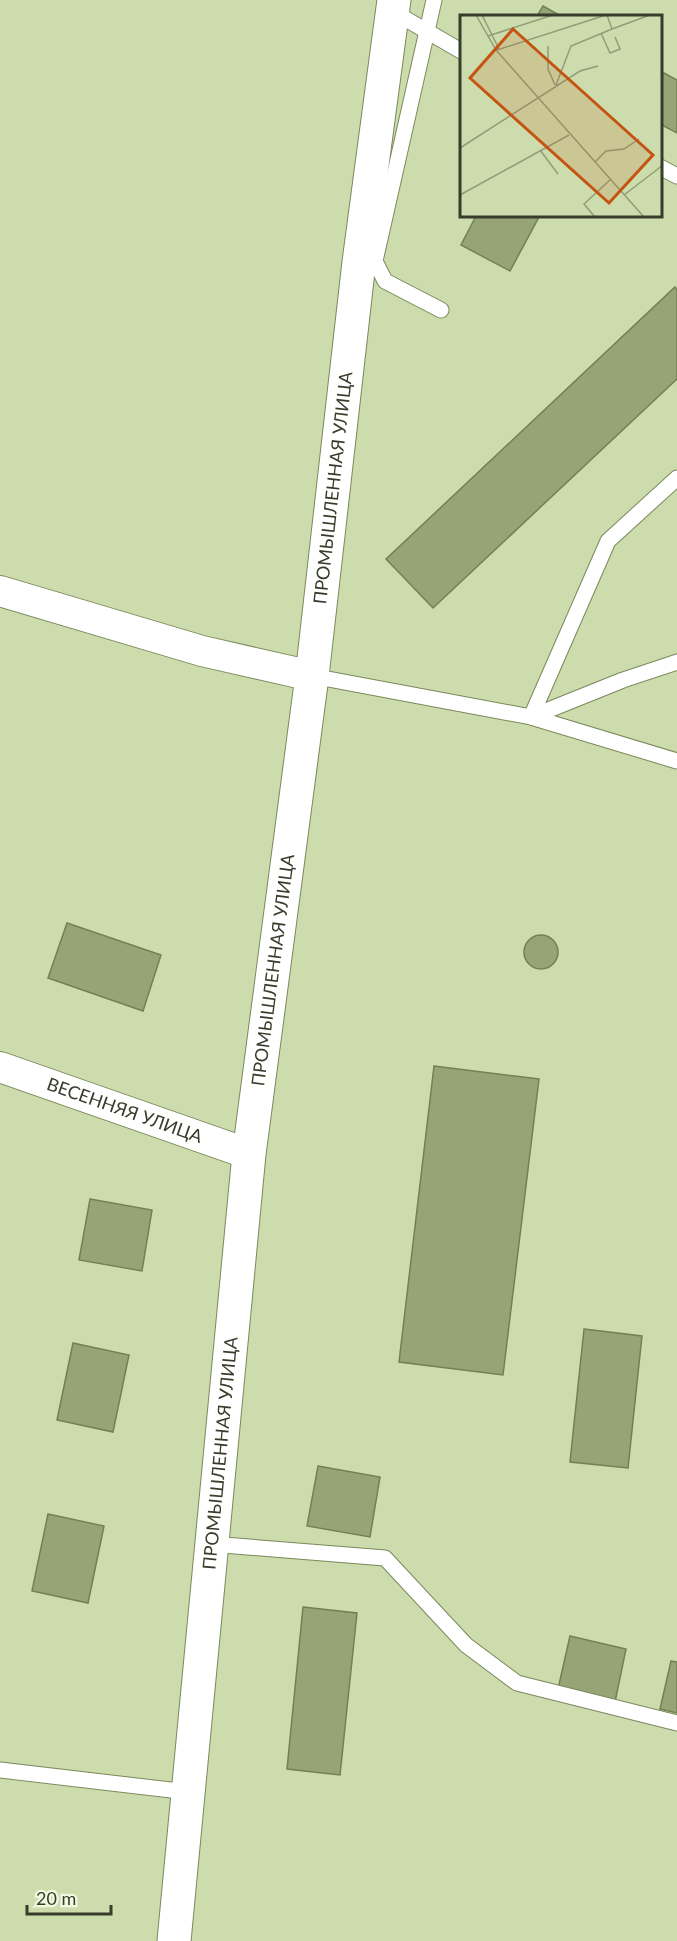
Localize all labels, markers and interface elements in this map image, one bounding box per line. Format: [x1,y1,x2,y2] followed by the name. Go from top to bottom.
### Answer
[460,15,662,218] inset map
[308,370,357,605] street label: ПРОМЫШЛЕННАЯ УЛИЦА
[246,852,299,1087] street label: ПРОМЫШЛЕННАЯ УЛИЦА
[44,1072,207,1147] street label: ВЕСЕННЯЯ УЛИЦА
[197,1335,242,1571] street label: ПРОМЫШЛЕННАЯ УЛИЦА
[27,1878,111,1916] scale bar
[36,1887,76,1909] text: 20 m

